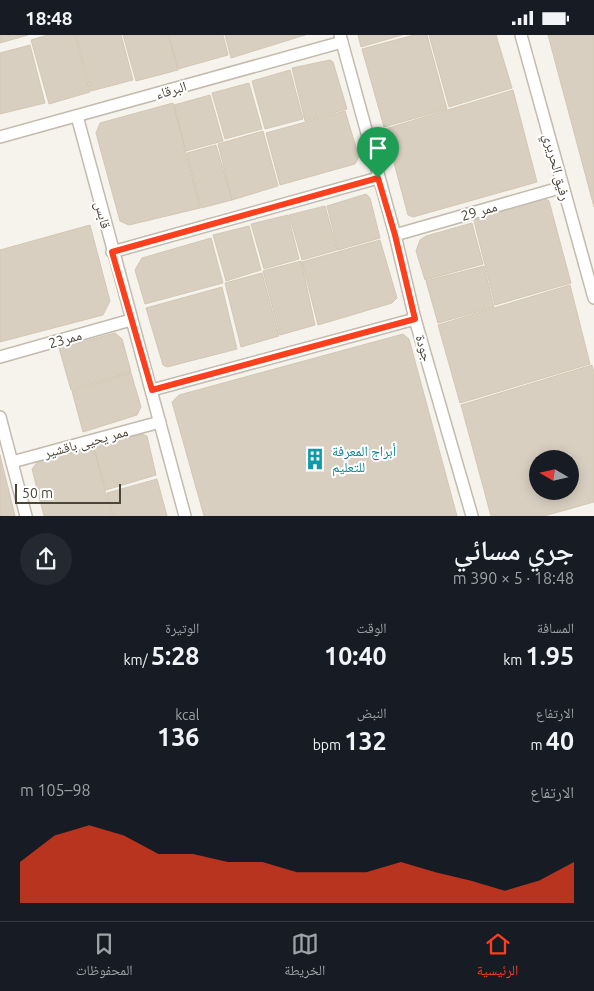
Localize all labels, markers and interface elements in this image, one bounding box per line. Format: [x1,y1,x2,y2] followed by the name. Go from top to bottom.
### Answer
[25,7,73,29] text: 18:48
[154,78,189,103] street label: البرقاء
[357,127,399,178] pin
[537,132,574,203] street label: رفيق الحريري
[364,134,392,162] icon: arrive
[459,198,499,225] street label: ممر 29
[91,200,114,231] street label: قابس
[47,327,84,352] street label: ممر23
[412,333,435,364] street label: جودة
[41,423,130,462] street label: ممر يحيى باقشير
[332,443,396,477] place label: أبراج المعرفة للتعليم
[302,446,328,472] building icon: أبراج المعرفة للتعليم
[529,450,579,500] north arrow
[529,450,579,500] map controls
[15,481,121,504] scale bar
[22,485,53,501] text: 50 m
[20,533,72,585] button: share
[454,534,574,565] text: جري مسائي
[453,569,574,587] text: 18:48 · 5 × 390 m
[165,620,199,636] text: الوتيرة
[357,620,387,636] text: الوقت
[537,620,574,636] text: المسافة
[151,642,199,670] text: 5:28
[324,642,387,670] text: 10:40
[526,642,574,670] text: 1.95
[123,652,151,668] text: /km
[503,652,526,668] text: km
[357,705,387,721] text: النبض
[536,705,574,721] text: الارتفاع
[175,707,199,723] text: kcal
[157,723,199,751] text: 136
[344,727,387,755] text: 132
[546,727,574,755] text: 40
[313,737,344,753] text: bpm
[530,737,546,753] text: m
[20,781,91,799] text: 98–105 m
[530,783,574,801] text: الارتفاع
[76,930,133,984] tab: المحفوظات
[284,930,325,984] tab: الخريطة
[477,930,518,984] tab: الرئيسية

